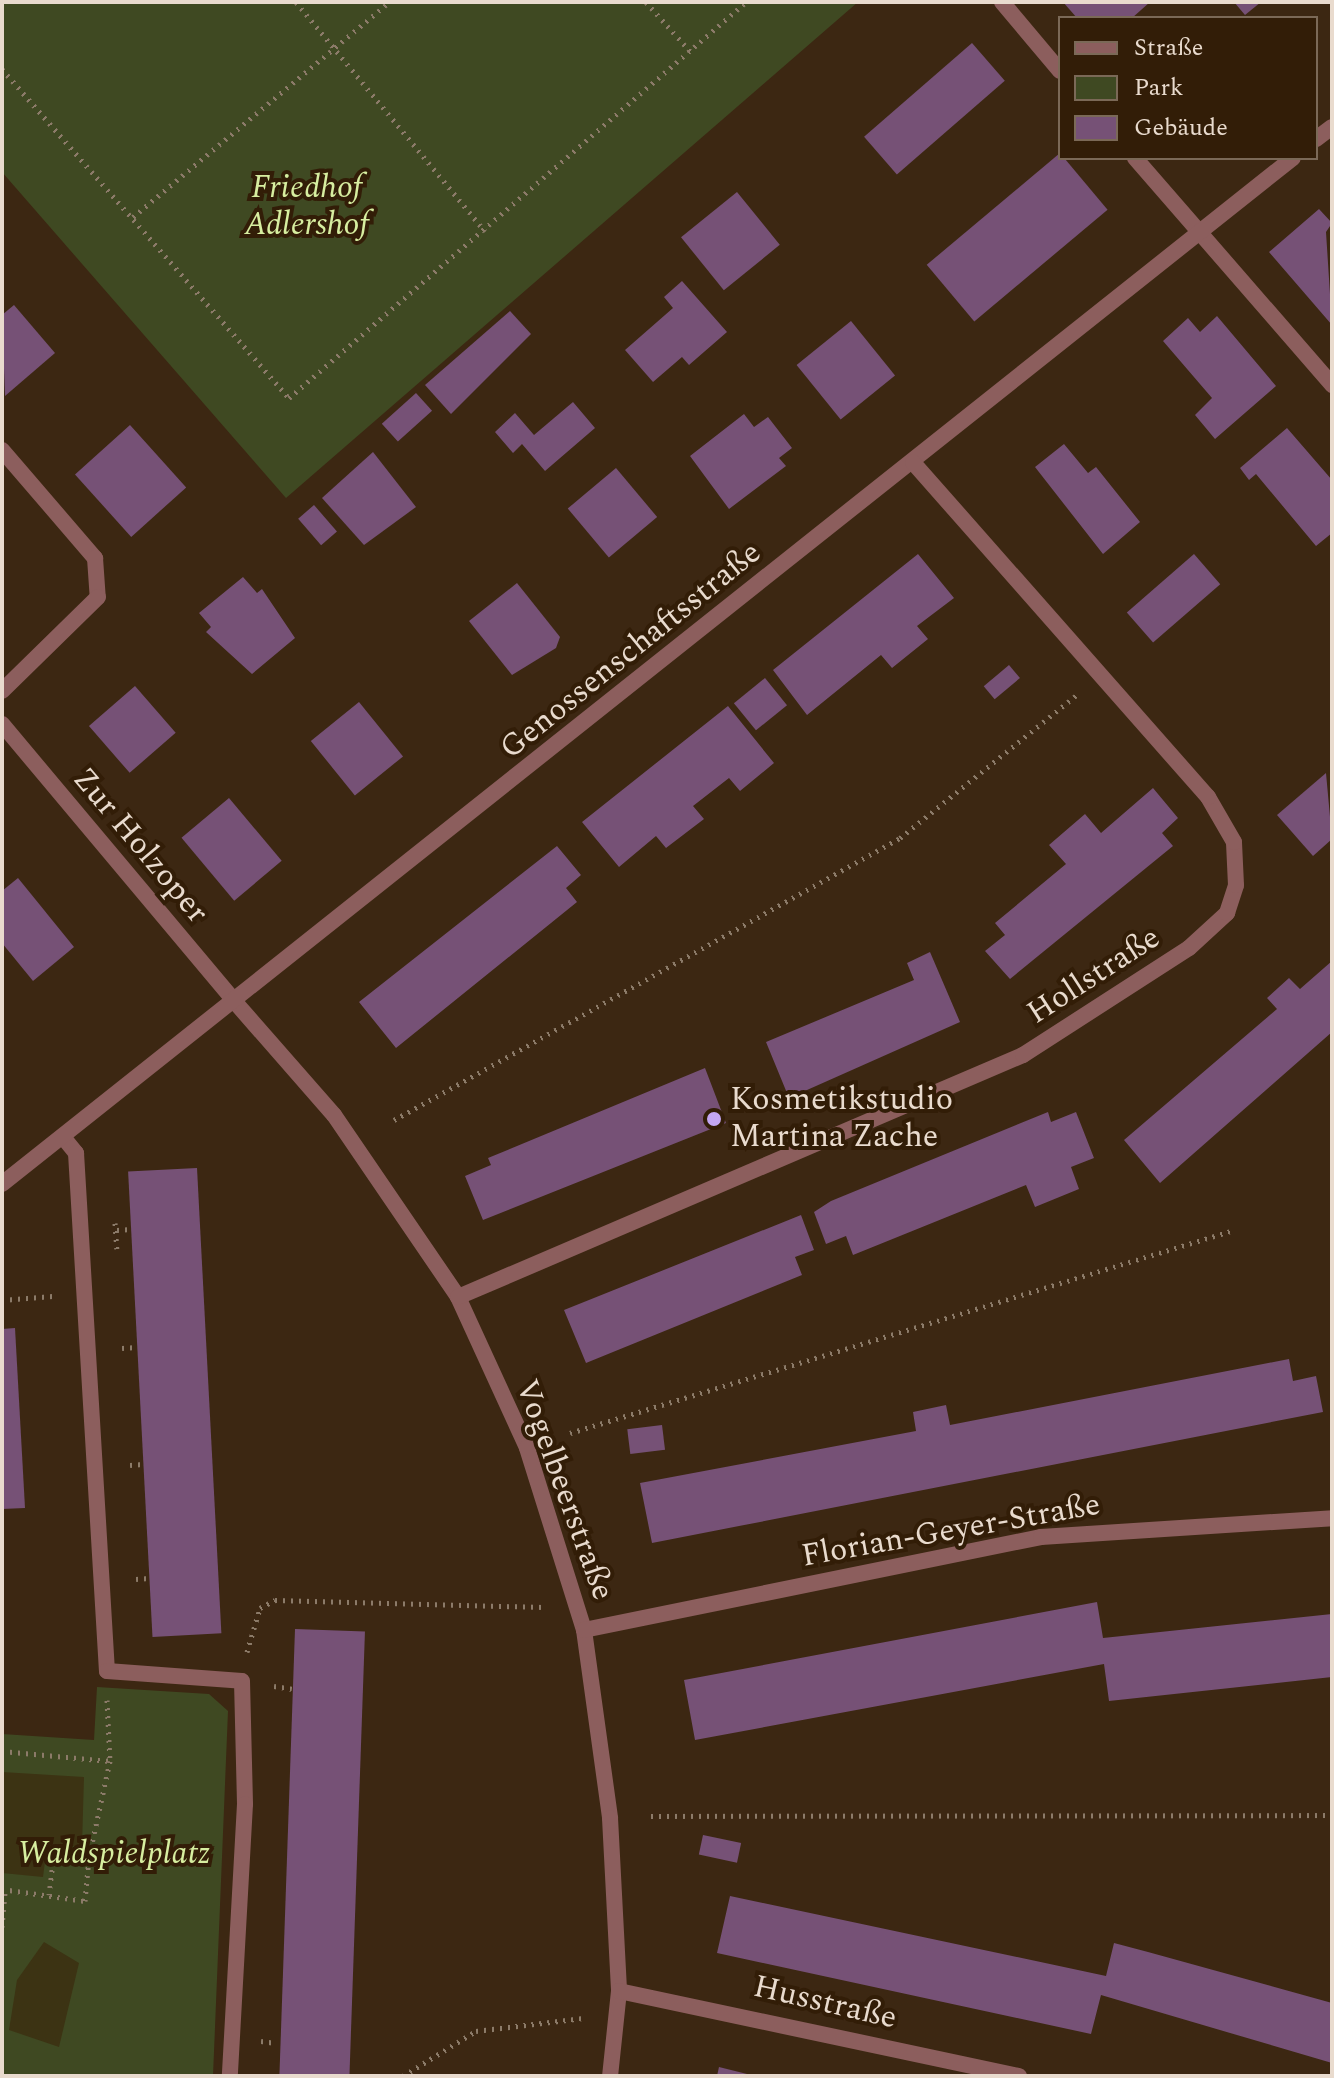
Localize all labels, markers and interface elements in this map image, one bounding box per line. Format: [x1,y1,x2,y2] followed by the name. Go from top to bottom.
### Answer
[1058,16,1318,160] legend
[1134,30,1203,66] text: Straße
[1134,70,1184,106] text: Park
[1134,110,1228,146] text: Gebäude
[245,170,369,245] park label: Friedhof Adlershof
[493,534,769,768] street label: Genossenschaftsstraße
[64,761,216,931] street label: Zur Holzoper
[1020,919,1168,1033] street label: Hollstraße
[730,1082,953,1157] place label: Kosmetikstudio Martina Zache
[705,1110,723,1128] marker: Kosmetikstudio Martina Zache
[506,1375,622,1605] street label: Vogelbeerstraße
[799,1486,1103,1576] street label: Florian-Geyer-Straße
[18,1835,210,1873] park label: Waldspielplatz
[750,1968,900,2038] street label: Husstraße

